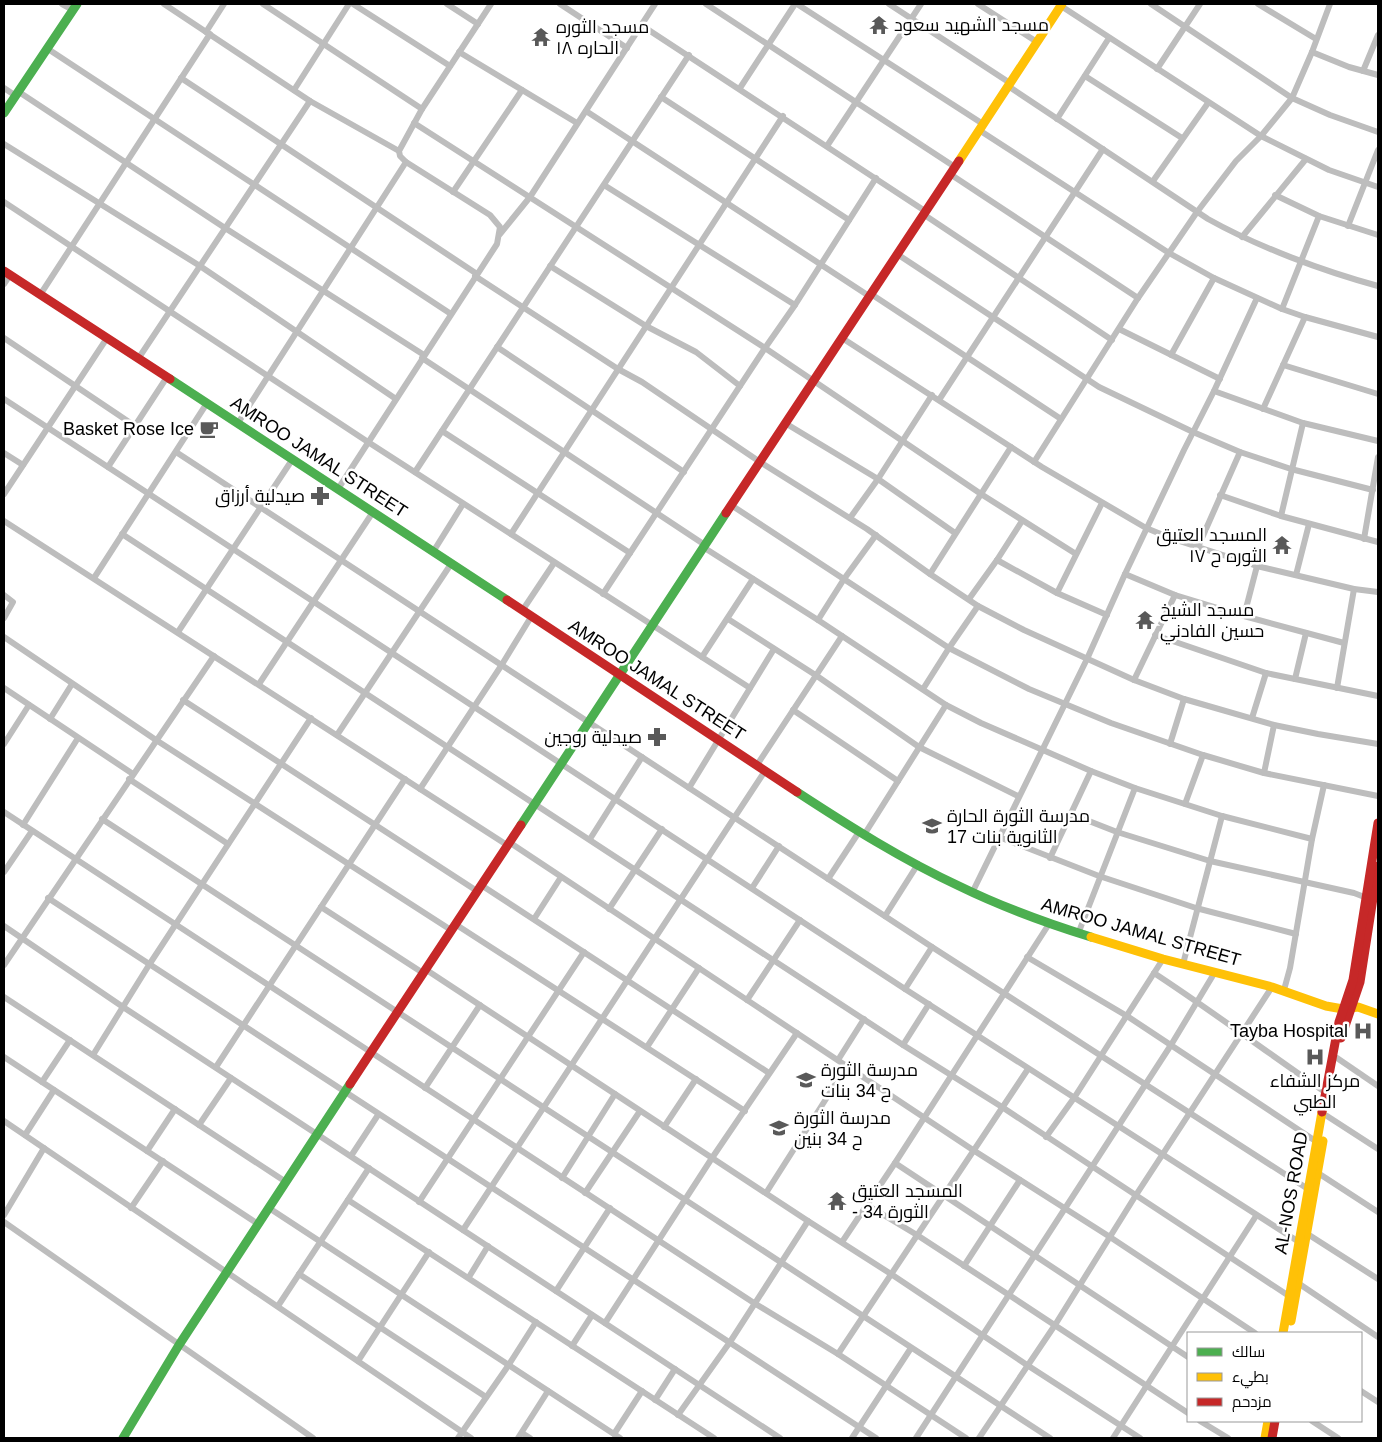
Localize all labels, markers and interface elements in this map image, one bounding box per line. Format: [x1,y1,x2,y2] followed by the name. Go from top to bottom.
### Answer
[868,14,890,36] temple icon: مسجد الشهيد سعود
[894,15,1049,36] place label: مسجد الشهيد سعود
[556,17,649,59] place label: مسجد الثوره الحاره ١٨
[530,26,552,48] temple icon: مسجد الثوره الحاره ١٨
[227,392,411,522] street label: AMROO JAMAL STREET
[198,418,220,440] cafe icon: Basket Rose Ice
[63,419,194,439] place label: Basket Rose Ice
[215,485,305,508] place label: صيدلية أرزاق
[309,485,331,507] pharmacy icon: صيدلية أرزاق
[1156,525,1267,568] place label: المسجد العتيق الثوره ح ١٧
[1271,534,1293,556] temple icon: المسجد العتيق الثوره ح ١٧
[1160,600,1264,645] place label: مسجد الشيخ حسين الفادني
[1134,609,1156,631] temple icon: مسجد الشيخ حسين الفادني
[565,615,749,745] street label: AMROO JAMAL STREET
[646,726,668,748] pharmacy icon: صيدلية روجين
[544,727,642,748] place label: صيدلية روجين
[947,806,1090,848] place label: مدرسة الثورة الحارة 17 الثانوية بنات
[921,815,943,837] school or university icon: مدرسة الثورة الحارة 17 الثانوية بنات
[1039,894,1243,970] street label: AMROO JAMAL STREET
[1352,1020,1374,1042] hospital icon: Tayba Hospital
[1230,1021,1348,1041] place label: Tayba Hospital
[1304,1046,1326,1068] hospital icon: مركز الشفاء الطبي
[821,1060,918,1103] place label: مدرسة الثورة ح 34 بنات
[795,1069,817,1091] school or university icon: مدرسة الثورة ح 34 بنات
[1270,1071,1360,1116] place label: مركز الشفاء الطبي
[794,1108,891,1151] place label: مدرسة الثورة ح 34 بنين
[768,1117,790,1139] school or university icon: مدرسة الثورة ح 34 بنين
[1270,1130,1312,1256] street label: AL-NOS ROAD
[852,1181,963,1223] place label: المسجد العتيق - الثورة 34
[826,1190,848,1212] temple icon: المسجد العتيق - الثورة 34
[1187,1332,1362,1422] legend
[1232,1343,1265,1360] text: سالك
[1232,1368,1269,1389] text: بطيء
[1232,1393,1272,1412] text: مزدحم

